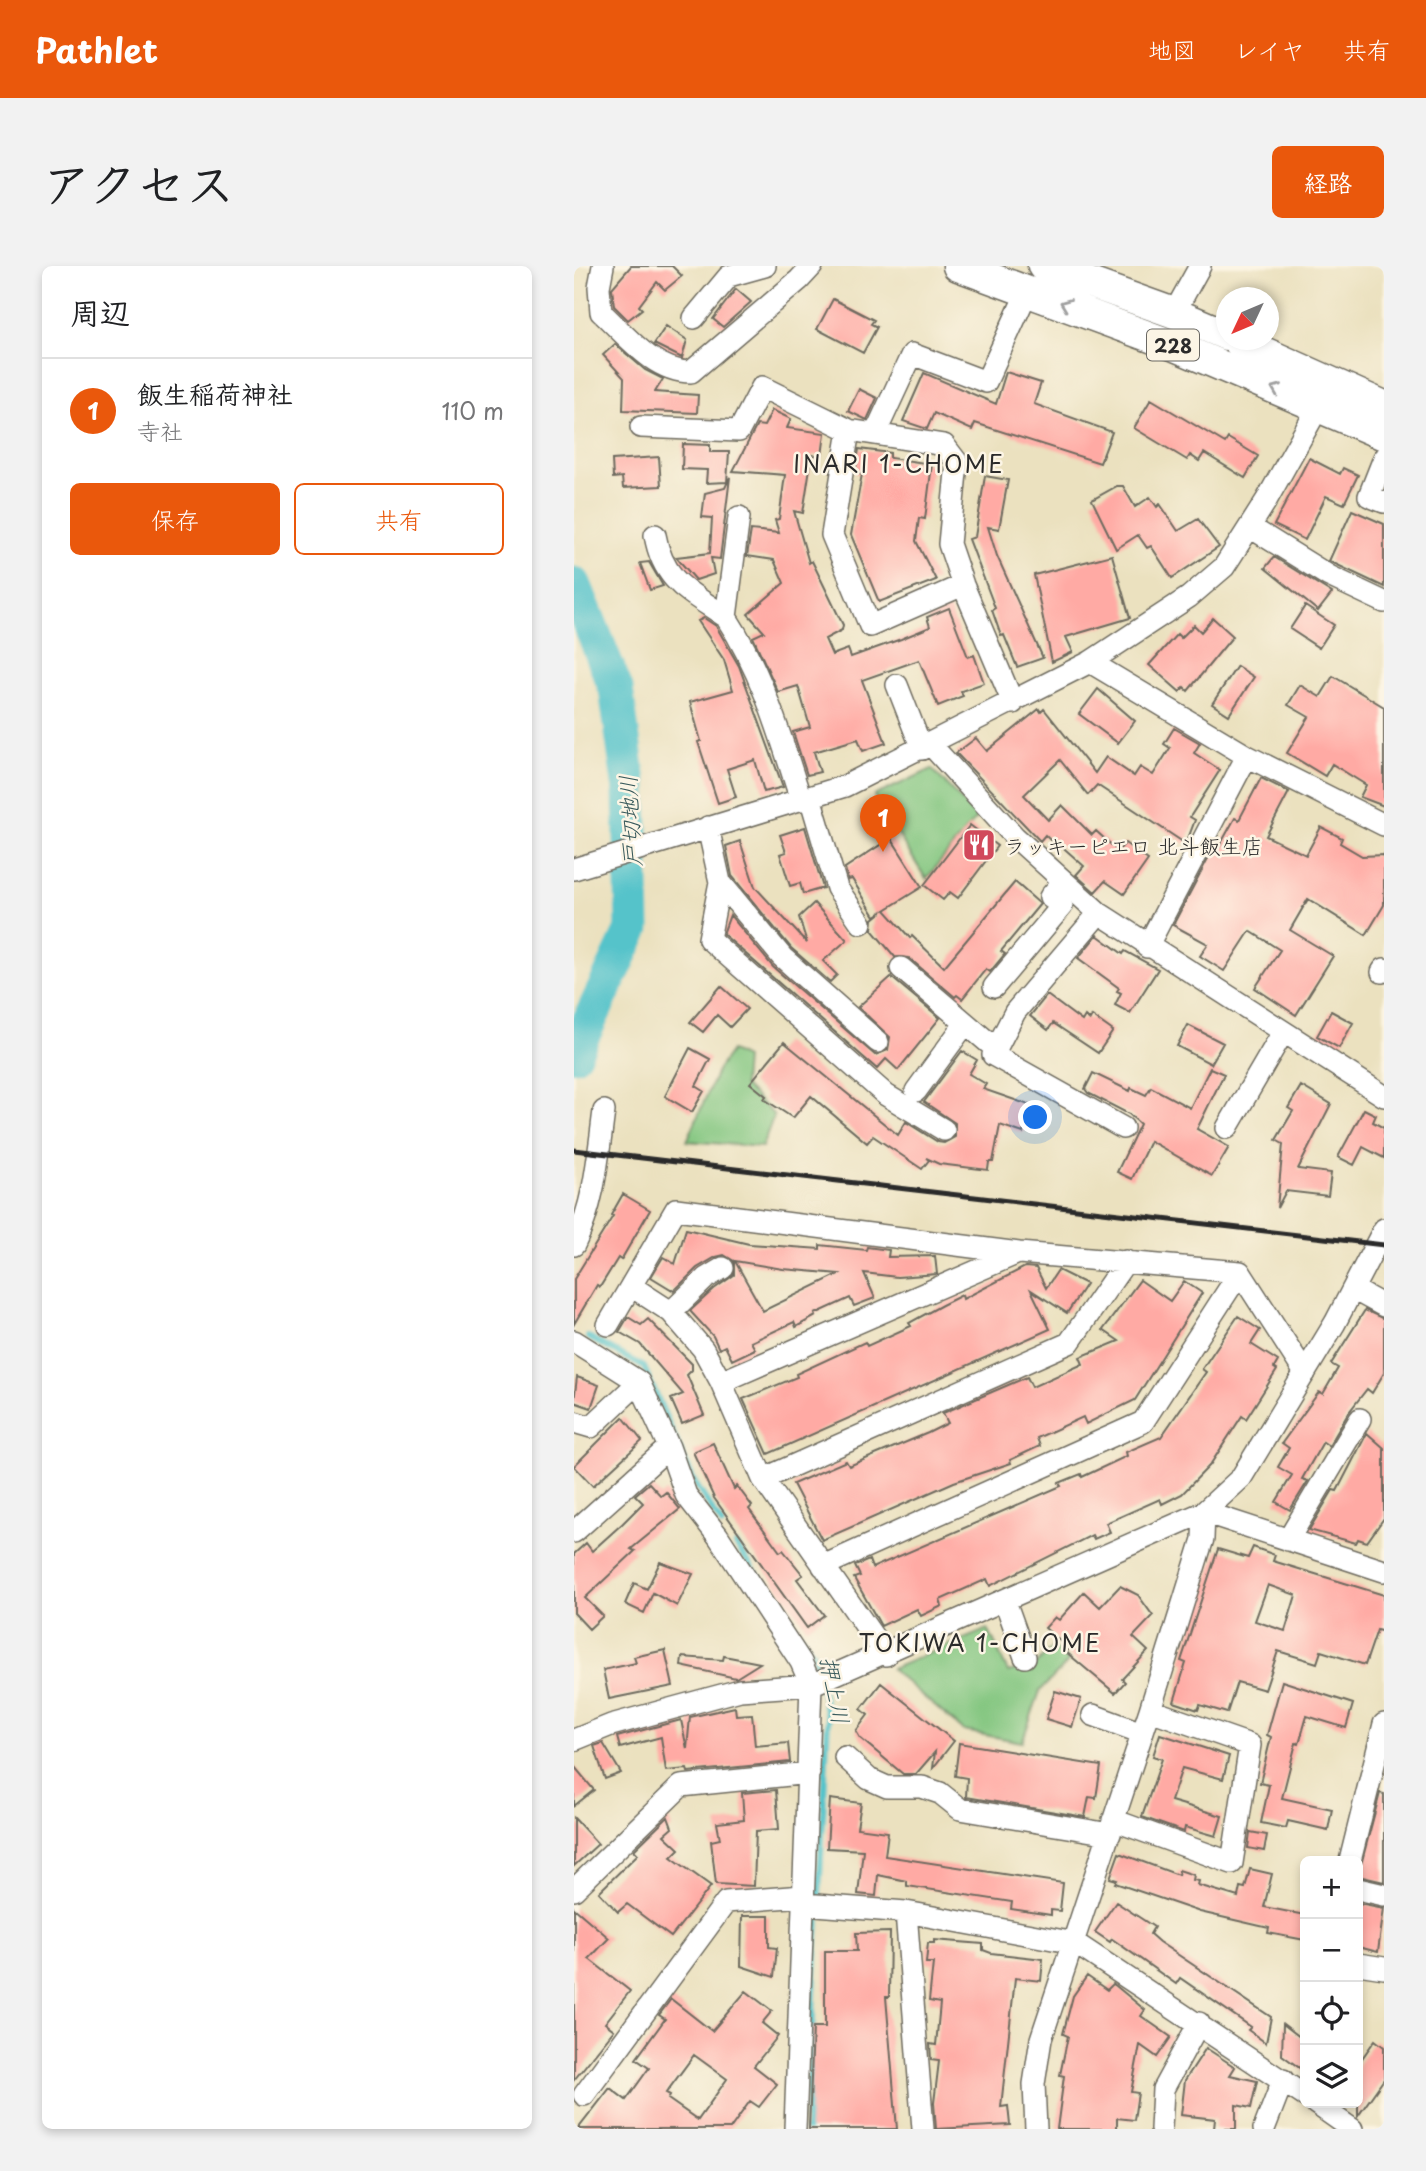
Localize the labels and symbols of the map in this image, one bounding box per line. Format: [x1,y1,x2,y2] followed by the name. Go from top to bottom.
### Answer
[1216,287,1279,350] north arrow
[1060,299,1072,313] one-way arrow
[1147,330,1199,360] road number: 228
[1271,383,1283,397] one-way arrow
[793,446,1005,481] district label: INARI 1-CHOME
[609,774,649,868] water label: 戸切地川
[860,794,906,852] pin: 1
[960,826,998,864] restaurant icon: ラッキーピエロ 北斗飯生店
[1004,829,1263,861] place label: ラッキーピエロ 北斗飯生店
[1018,1100,1052,1134] your location
[859,1625,1101,1660] district label: TOKIWA 1-CHOME
[812,1653,860,1727] water label: 押上川

